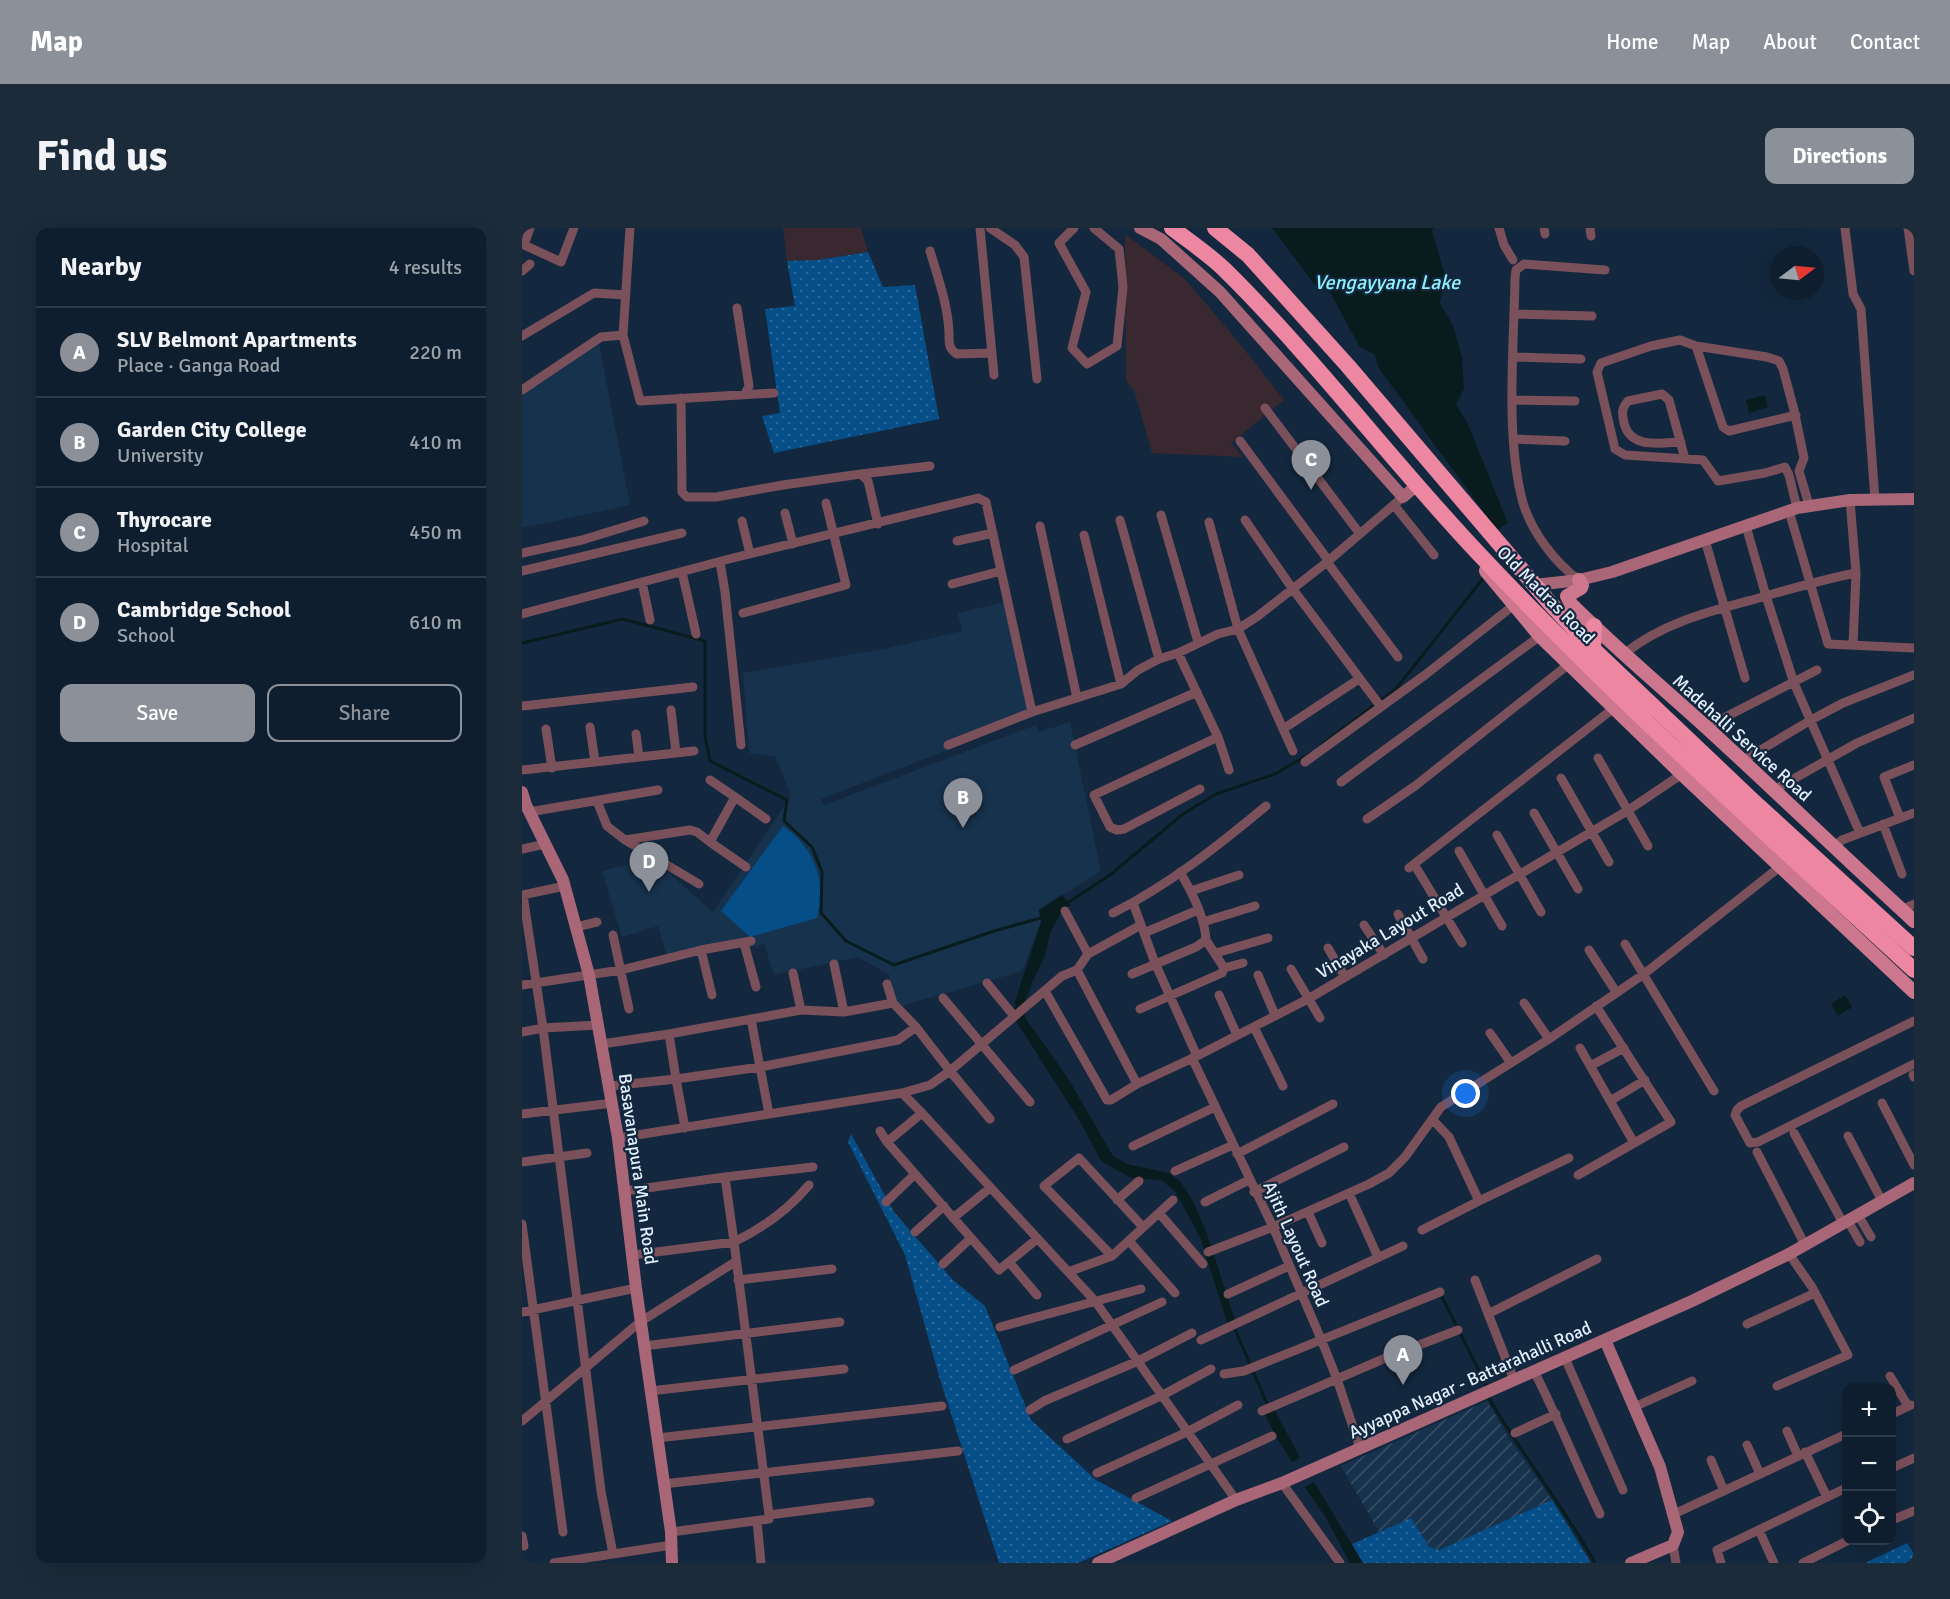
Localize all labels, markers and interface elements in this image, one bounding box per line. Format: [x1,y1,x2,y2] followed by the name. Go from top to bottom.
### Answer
[30,25,83,59] text: Map
[1606,29,1659,55] text: Home
[1692,29,1730,55] text: Map
[1763,29,1817,55] text: About
[1850,29,1920,55] text: Contact
[1765,128,1914,184] button: Directions
[36,131,167,182] text: Find us
[1770,246,1824,300] north arrow
[60,251,141,283] text: Nearby
[389,255,462,280] text: 4 results
[1314,270,1461,295] water label: Vengayyana Lake
[117,326,357,353] text: SLV Belmont Apartments
[73,340,86,365] text: A
[409,340,462,365] text: 220 m
[117,353,280,378] text: Place · Ganga Road
[117,416,307,443] text: Garden City College
[73,430,86,455] text: B
[409,430,462,455] text: 410 m
[1292,440,1330,490] pin: C
[117,443,203,468] text: University
[117,506,212,533] text: Thyrocare
[73,520,86,545] text: C
[409,520,462,545] text: 450 m
[117,533,189,558] text: Hospital
[1492,541,1600,649] street label: Old Madras Road
[117,596,291,623] text: Cambridge School
[73,610,86,635] text: D
[409,610,462,635] text: 610 m
[117,623,175,648] text: School
[1668,670,1816,806] street label: Madehalli Service Road
[60,684,255,742] button: Save
[267,684,462,742] button: Share
[944,778,982,828] pin: B
[630,842,668,892] pin: D
[1312,878,1468,984] street label: Vinayaka Layout Road
[614,1072,662,1266] street label: Basavanapura Main Road
[1451,1079,1480,1108] your location
[1258,1178,1334,1310] street label: Ajith Layout Road
[1345,1317,1595,1443] street label: Ayyappa Nagar - Battarahalli Road
[1384,1336,1422,1385] pin: A
[1842,1383,1896,1545] map controls
[1842,1383,1896,1437] button: +
[1842,1437,1896,1491] button: −
[1842,1491,1896,1545] button: locate

